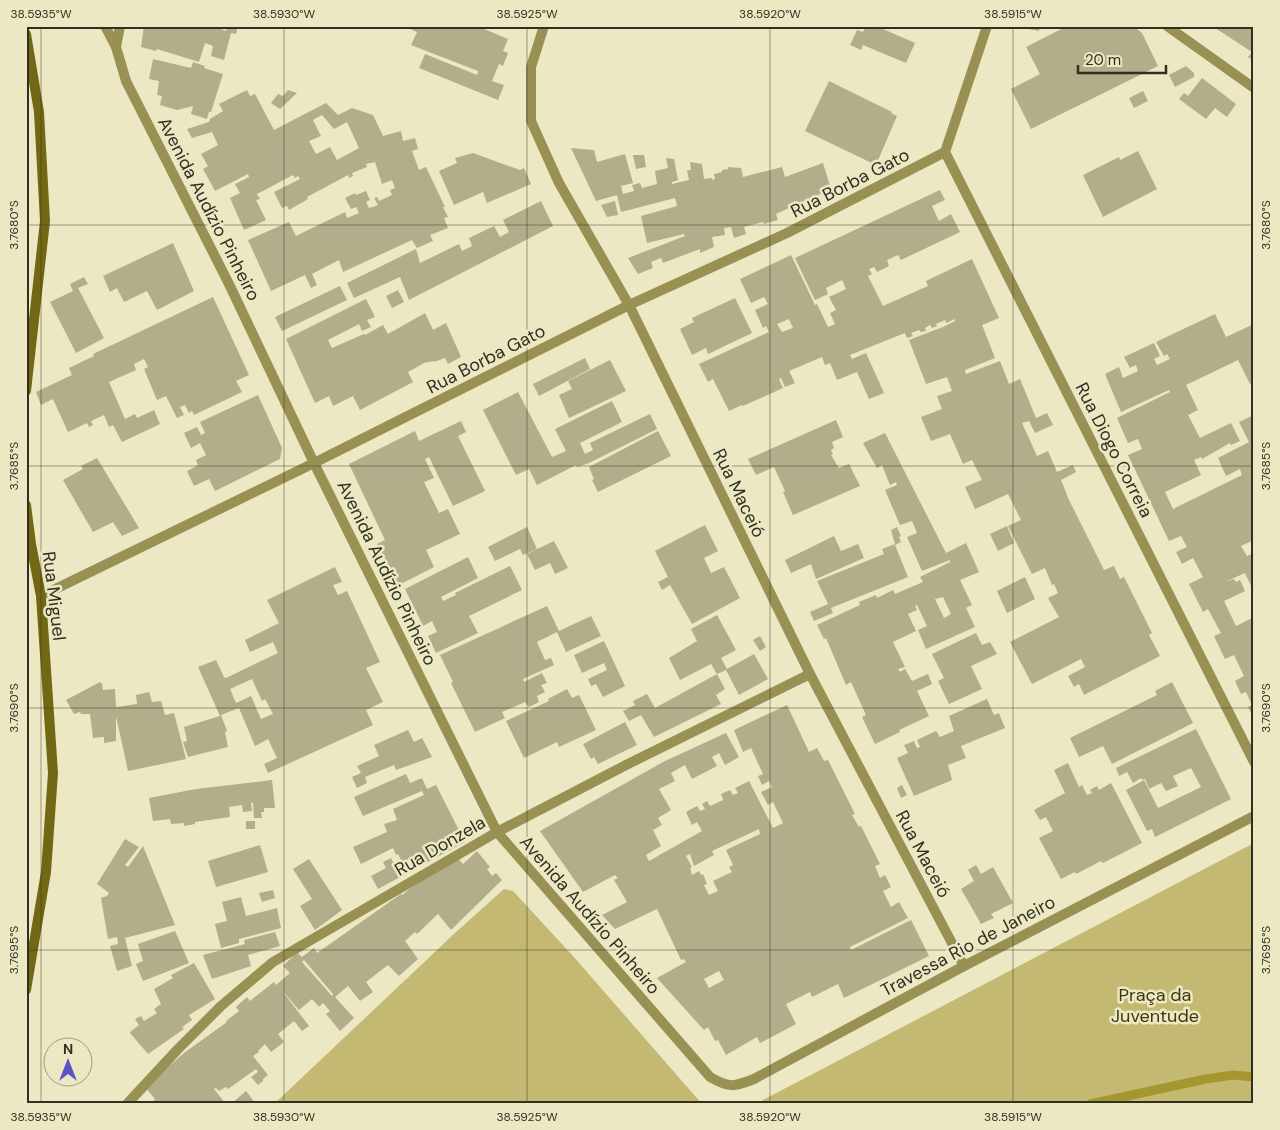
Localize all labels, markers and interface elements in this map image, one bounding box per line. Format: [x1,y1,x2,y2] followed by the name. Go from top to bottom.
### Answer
[10,6,72,22] text: 38.5935°W
[253,6,315,22] text: 38.5930°W
[496,6,558,22] text: 38.5925°W
[739,6,801,22] text: 38.5920°W
[984,6,1042,22] text: 38.5915°W
[1078,42,1165,74] scale bar
[1085,50,1121,70] text: 20 m
[152,113,266,305] street label: Avenida Audízio Pinheiro
[787,143,913,223] street label: Rua Borba Gato
[6,200,22,250] text: 3.7680°S
[1258,200,1274,250] text: 3.7680°S
[423,319,549,399] street label: Rua Borba Gato
[1070,378,1158,522] street label: Rua Diogo Correia
[6,442,22,490] text: 3.7685°S
[1258,442,1274,490] text: 3.7685°S
[707,445,771,541] street label: Rua Maceió
[332,476,442,670] street label: Avenida Audízio Pinheiro
[37,550,71,642] street label: Rua Miguel
[6,683,22,733] text: 3.7690°S
[1258,683,1274,733] text: 3.7690°S
[890,806,956,902] street label: Rua Maceió
[390,810,490,882] street label: Rua Donzela
[514,830,666,1000] street label: Avenida Audízio Pinheiro
[876,890,1060,1002] street label: Travessa Rio de Janeiro
[6,926,22,974] text: 3.7695°S
[1258,926,1274,974] text: 3.7695°S
[1111,983,1199,1028] park label: Praça da Juventude
[42,1038,92,1088] north arrow
[63,1040,73,1058] text: N
[10,1109,72,1125] text: 38.5935°W
[253,1109,315,1125] text: 38.5930°W
[496,1109,558,1125] text: 38.5925°W
[739,1109,801,1125] text: 38.5920°W
[984,1109,1042,1125] text: 38.5915°W

